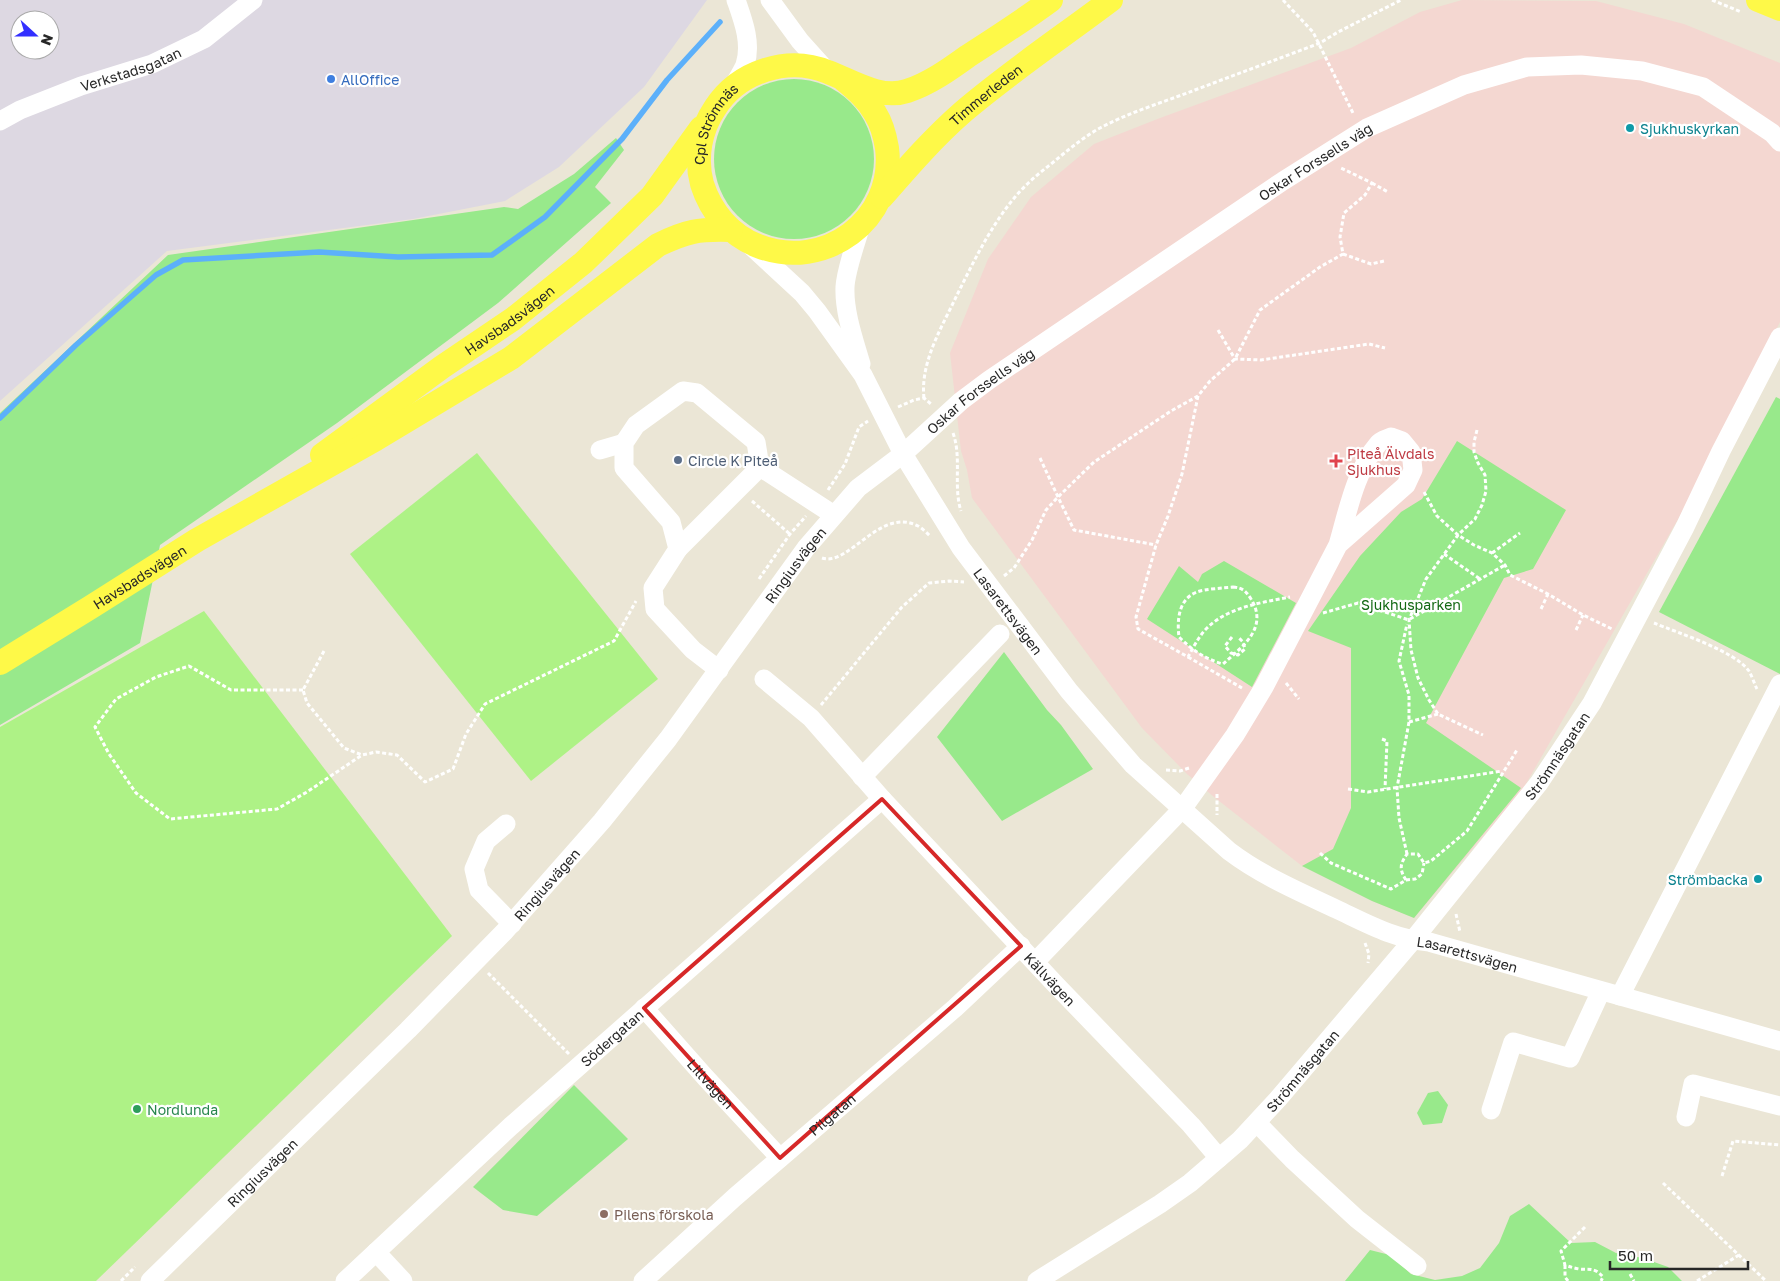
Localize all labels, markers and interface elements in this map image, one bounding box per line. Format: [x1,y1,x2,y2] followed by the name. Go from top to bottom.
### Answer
[10,10,60,60] north arrow
[38,32,57,48] text: N
[78,43,184,94] street label: Verkstadsgatan
[945,60,1025,129] street label: Timmerleden
[341,71,399,88] place label: AllOffice
[325,73,337,85] marker: AllOffice
[690,79,741,165] street label: Cpl Strömnäs
[1255,119,1375,204] street label: Oskar Forssells väg
[1640,120,1739,137] place label: Sjukhuskyrkan
[1624,122,1636,134] marker: Sjukhuskyrkan
[461,281,557,358] street label: Havsbadsvägen
[923,344,1037,437] street label: Oskar Forssells väg
[1347,445,1434,478] place label: Piteå Älvdals Sjukhus
[688,452,778,469] place label: Circle K Piteå
[672,454,684,466] marker: Circle K Piteå
[1329,454,1343,468] marker: Piteå Älvdals Sjukhus
[761,523,829,606] street label: Ringiusvägen
[90,541,189,612] street label: Havsbadsvägen
[970,564,1047,658] street label: Lasarettsvägen
[1361,596,1461,613] park label: Sjukhusparken
[1521,708,1592,803] street label: Strömnäsgatan
[510,844,583,924] street label: Ringiusvägen
[1668,871,1748,888] place label: Strömbacka
[1752,873,1764,885] marker: Strömbacka
[1416,932,1520,975] street label: Lasarettsvägen
[1021,949,1079,1009] street label: Källvägen
[577,1005,646,1070] street label: Södergatan
[1262,1026,1342,1115] street label: Strömnäsgatan
[684,1055,738,1112] street label: Lillvägen
[805,1089,858,1139] street label: Pilgatan
[147,1101,218,1118] place label: Nordlunda
[131,1103,143,1115] marker: Nordlunda
[223,1134,300,1210] street label: Ringiusvägen
[614,1206,714,1223] place label: Pilens förskola
[598,1208,610,1220] marker: Pilens förskola
[1610,1238,1748,1270] scale bar
[1618,1246,1653,1264] text: 50 m

